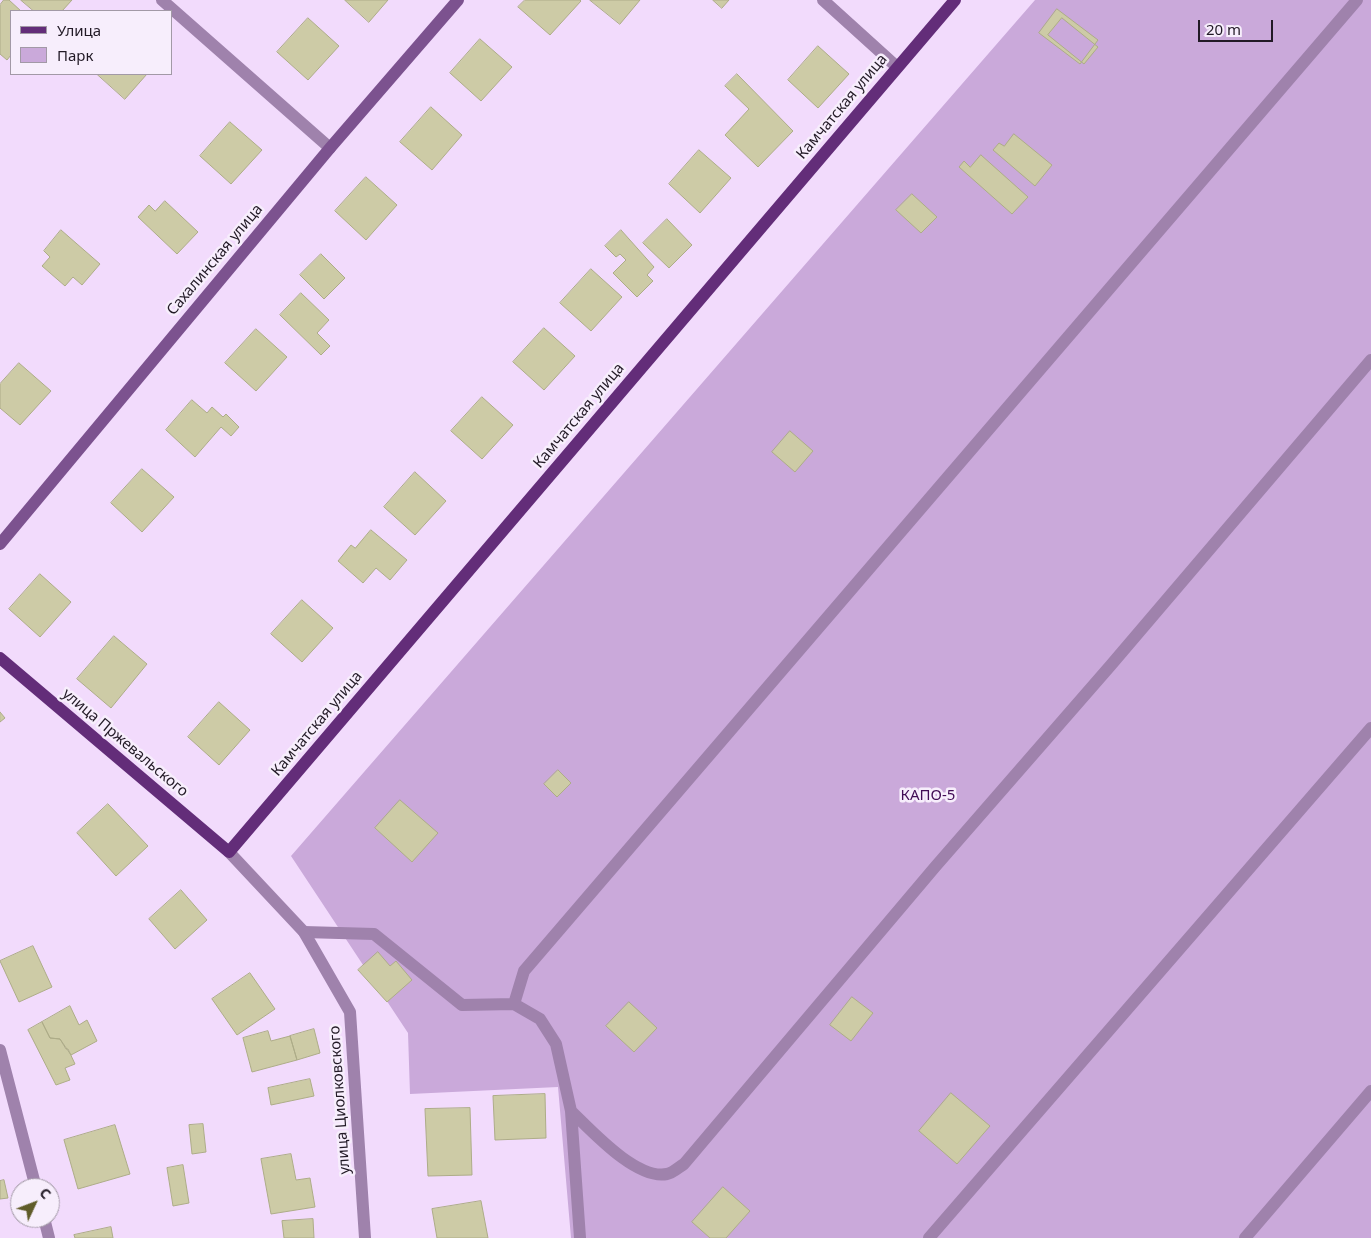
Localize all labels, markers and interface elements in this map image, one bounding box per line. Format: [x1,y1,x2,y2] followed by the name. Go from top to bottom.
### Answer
[10,10,172,75] legend
[1201,10,1276,42] scale bar
[1206,19,1241,39] text: 20 m
[57,20,101,40] text: Улица
[57,45,93,65] text: Парк
[793,51,891,163] street label: Камчатская улица
[163,201,267,319] street label: Сахалинская улица
[530,360,628,472] street label: Камчатская улица
[268,668,366,780] street label: Камчатская улица
[58,685,192,801] street label: улица Пржевальского
[901,787,955,805] park label: КАПО-5
[326,1025,354,1175] street label: улица Циолковского
[10,1178,60,1228] north arrow
[36,1183,56,1203] text: С

